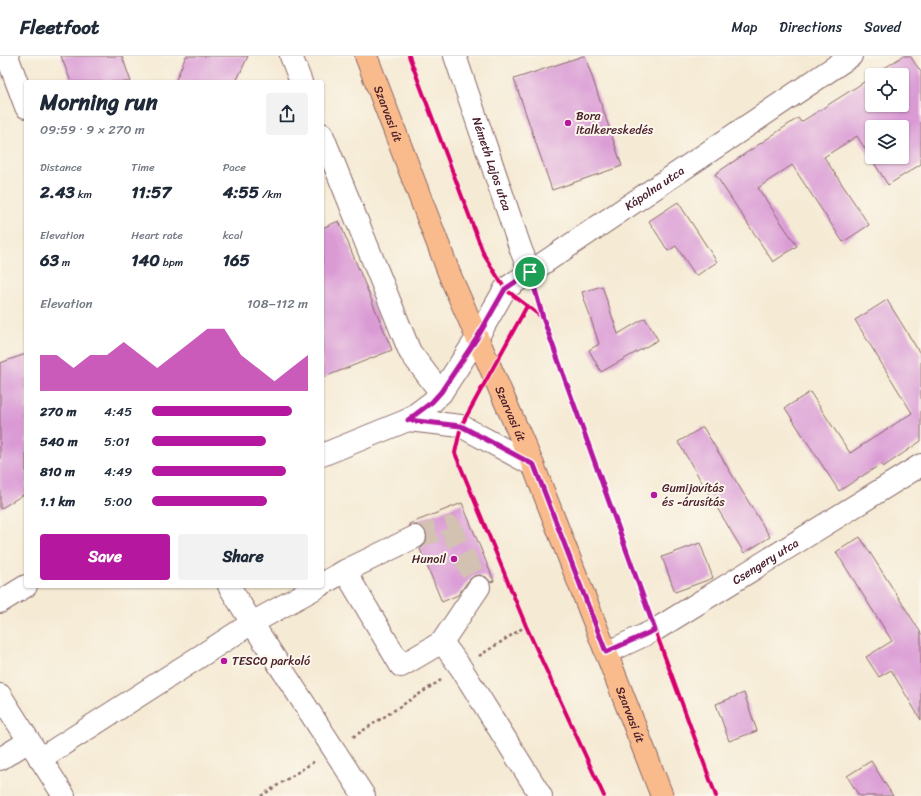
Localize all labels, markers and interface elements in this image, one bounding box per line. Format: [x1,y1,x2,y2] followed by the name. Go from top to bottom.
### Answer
[20,11,99,44] text: Fleetfoot
[731,15,757,40] text: Map
[779,15,842,40] text: Directions
[864,15,901,40] text: Saved
[865,68,909,164] map controls
[865,68,909,112] button: locate
[367,82,409,146] street label: Szarvasi út
[40,83,158,122] text: Morning run
[266,93,308,135] button: share
[576,105,654,141] place label: Bora italkereskedés
[466,114,518,215] street label: Németh Lajos utca
[40,118,145,141] text: 09:59 · 9 × 270 m
[563,118,573,128] marker: Bora italkereskedés
[865,120,909,164] button: layers
[40,158,82,177] text: Distance
[131,158,155,177] text: Time
[223,158,246,177] text: Pace
[620,160,689,217] street label: Kápolna utca
[40,177,75,207] text: 2.43
[131,177,171,207] text: 11:57
[223,177,259,207] text: 4:55
[75,185,92,204] text: km
[259,185,282,204] text: /km
[40,226,85,245] text: Elevation
[131,226,183,245] text: Heart rate
[223,226,243,245] text: kcal
[40,245,59,275] text: 63
[131,245,160,275] text: 140
[223,245,250,275] text: 165
[59,253,70,272] text: m
[160,253,183,272] text: bpm
[513,255,547,289] pin
[519,261,541,283] icon: arrive
[40,292,93,315] text: Elevation
[247,292,308,315] text: 108–112 m
[489,382,533,445] street label: Szarvasi út
[40,400,77,423] text: 270 m
[104,400,132,423] text: 4:45
[40,430,78,453] text: 540 m
[104,430,130,453] text: 5:01
[40,460,75,483] text: 810 m
[104,460,132,483] text: 4:49
[662,477,725,513] place label: Gumijavítás és -árusítás
[40,490,75,513] text: 1.1 km
[104,490,132,513] text: 5:00
[649,490,659,500] marker: Gumijavítás és -árusítás
[727,532,803,591] street label: Csengery utca
[40,534,170,580] button: Save
[178,534,308,580] button: Share
[412,548,447,570] place label: Hunoil
[449,554,459,564] marker: Hunoil
[232,650,311,672] place label: TESCO parkoló
[219,656,229,666] marker: TESCO parkoló
[609,683,651,747] street label: Szarvasi út

